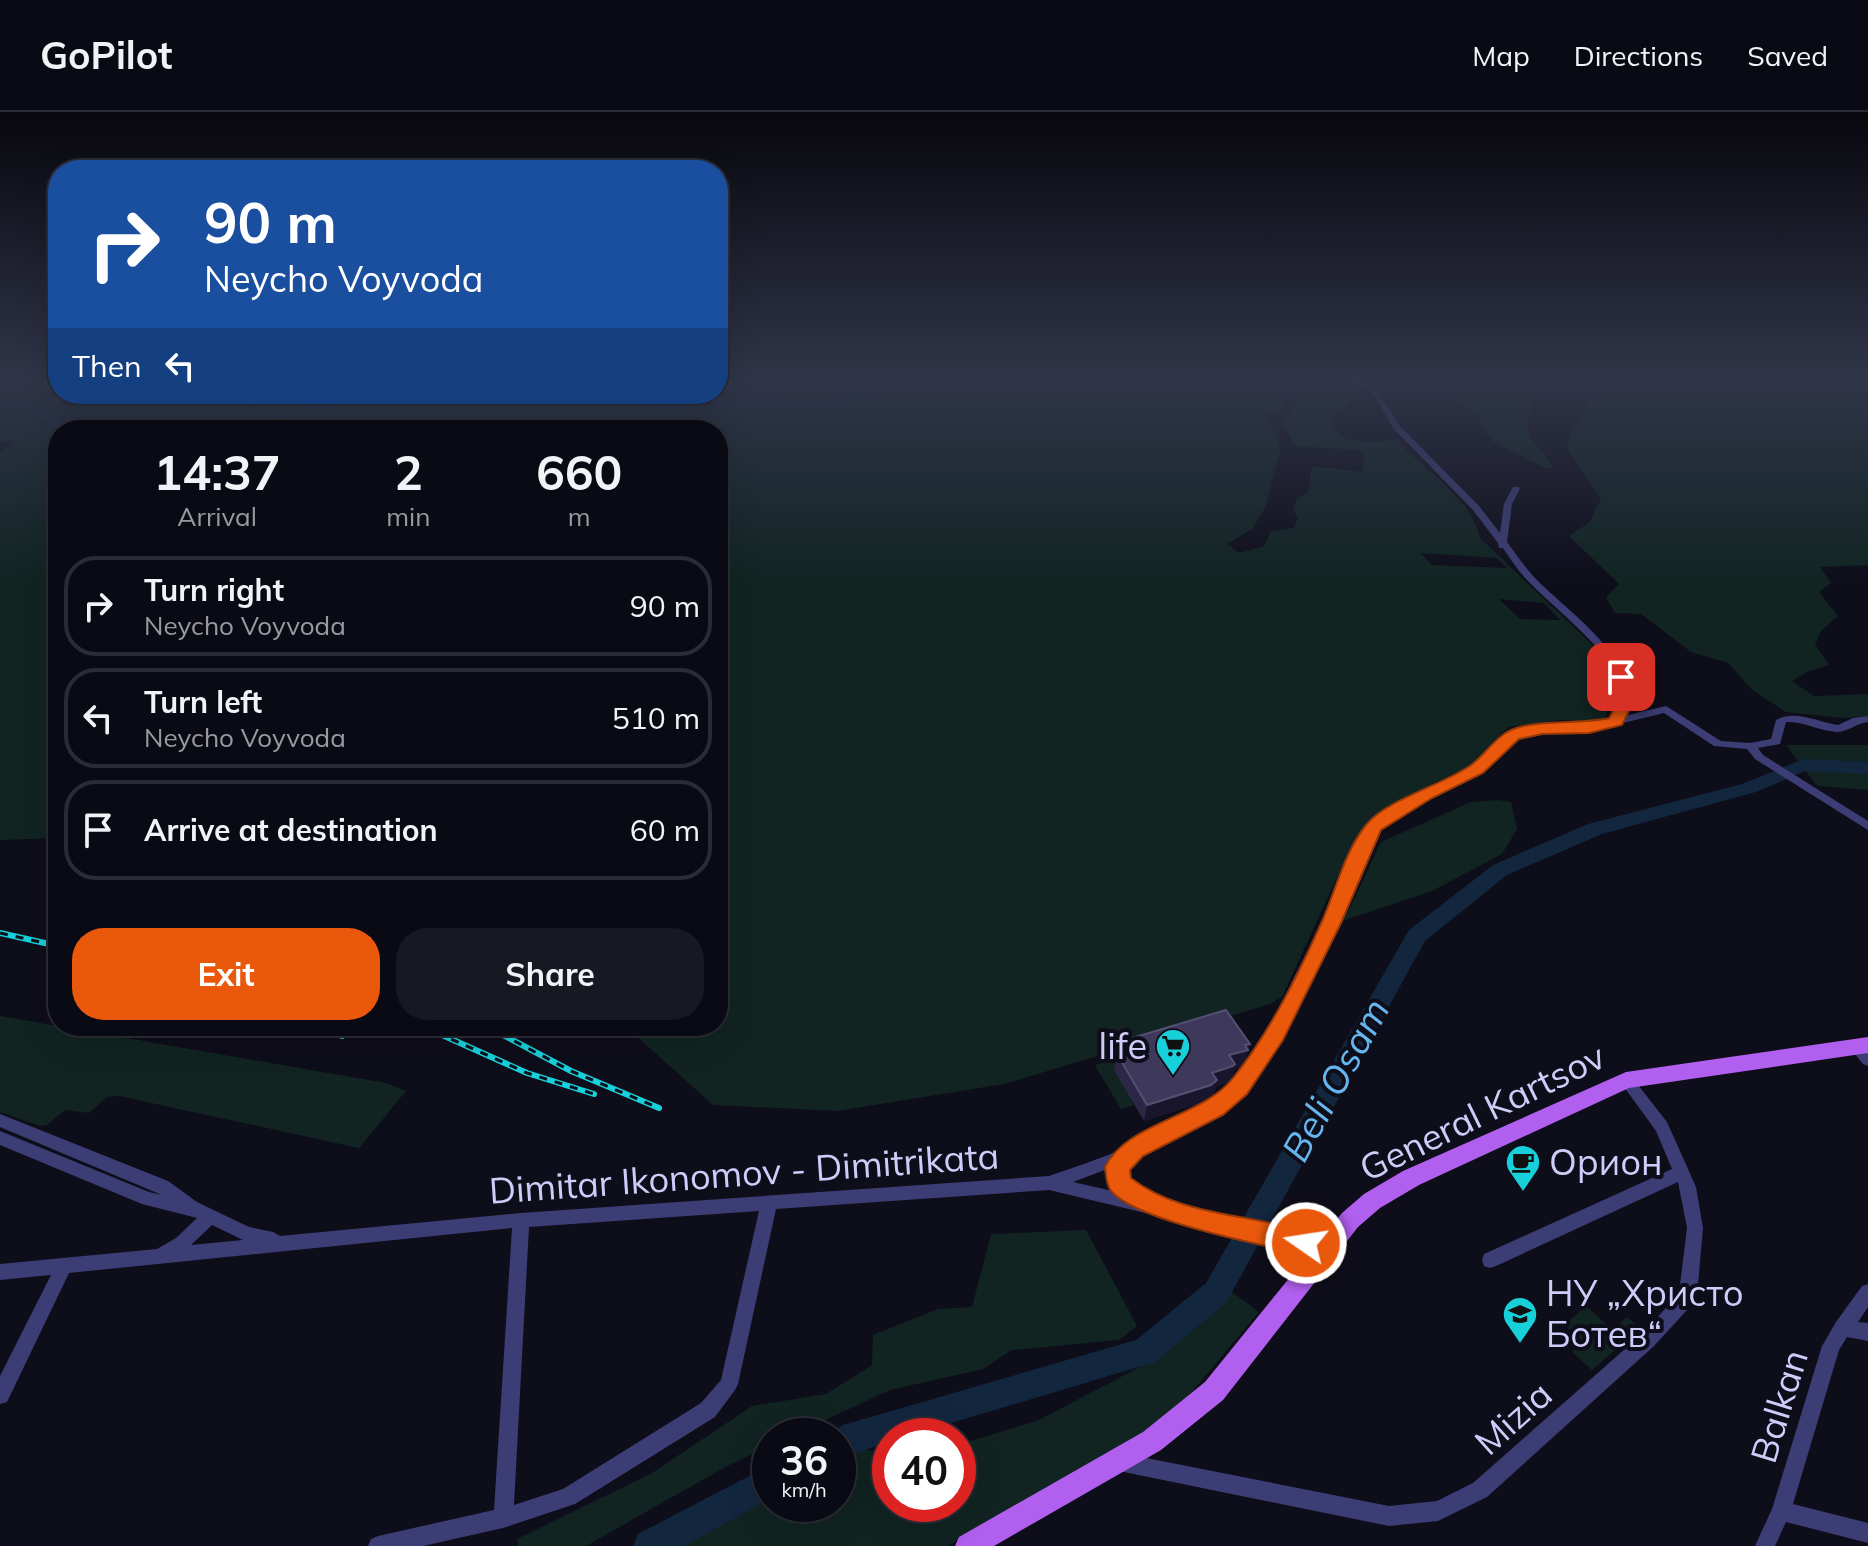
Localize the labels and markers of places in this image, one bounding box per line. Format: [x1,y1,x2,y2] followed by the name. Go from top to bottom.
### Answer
[1587,643,1655,711] pin
[1099,1023,1147,1068] place label: life
[1154,1027,1192,1077] supermarket icon: life
[1549,1139,1663,1184] place label: Орион
[1504,1143,1542,1193] cafe icon: Орион
[1546,1270,1744,1356] place label: НУ „Христо Ботев“
[1501,1295,1539,1345] school or university icon: НУ „Христо Ботев“

